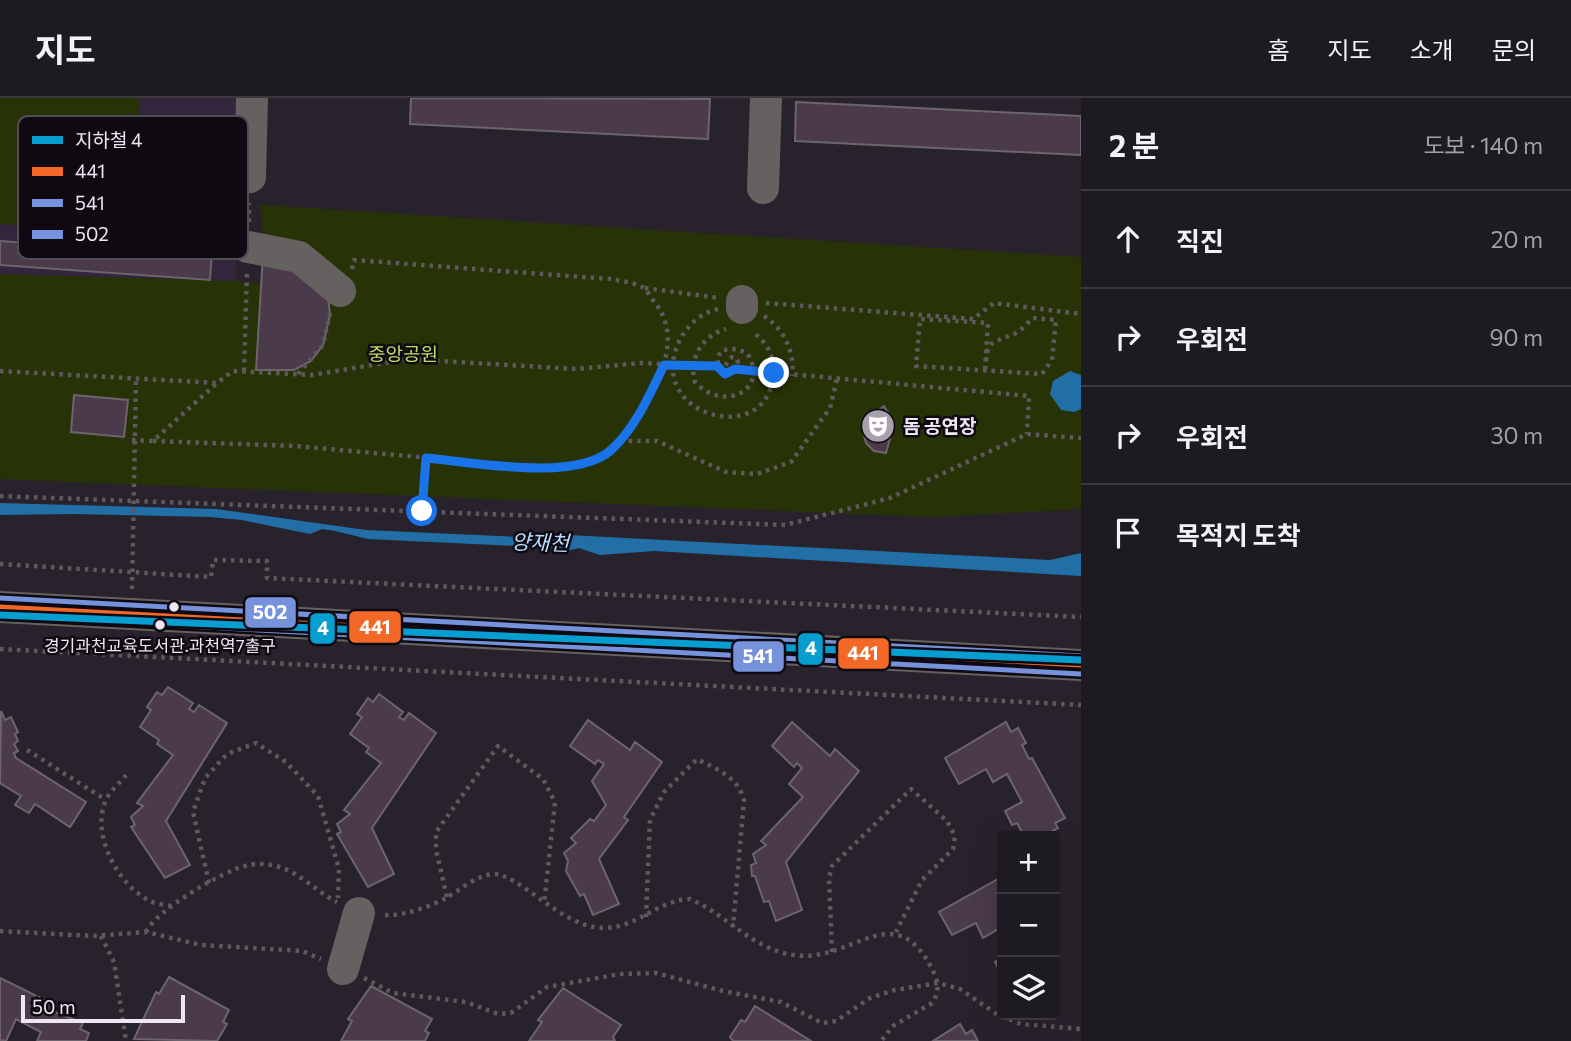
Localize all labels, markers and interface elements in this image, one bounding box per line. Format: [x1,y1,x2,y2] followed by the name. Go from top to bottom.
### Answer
[35,28,96,69] text: 지도
[1267,35,1289,64] text: 홈
[1327,35,1372,64] text: 지도
[1410,35,1454,64] text: 소개
[1492,35,1536,64] text: 문의
[18,116,248,259] legend
[1109,126,1159,163] text: 2 분
[75,128,142,151] text: 지하철 4
[1423,131,1543,159] text: 도보 · 140 m
[75,159,105,182] text: 441
[75,191,105,214] text: 541
[1109,220,1147,258] icon: ahead
[75,222,109,245] text: 502
[1176,225,1224,256] text: 직진
[1491,225,1543,253] text: 20 m
[1109,318,1147,356] icon: right
[1176,323,1248,354] text: 우회전
[1490,323,1543,351] text: 90 m
[368,342,438,365] park label: 중앙공원
[758,357,789,388] route end
[859,407,897,445] theatre icon: 돔 공연장
[903,414,977,437] place label: 돔 공연장
[1109,416,1147,454] icon: right
[1176,421,1248,452] text: 우회전
[1490,421,1543,449] text: 30 m
[406,495,437,526] route start
[1109,514,1147,552] icon: arrive
[1176,519,1301,550] text: 목적지 도착
[511,528,572,555] water label: 양재천
[244,596,297,629] line badge: 502
[167,600,181,614] unlabelled marker
[253,600,287,623] text: 502
[348,610,402,644] line badge: 441
[309,612,336,645] line badge: 4
[359,615,391,638] text: 441
[317,616,329,639] text: 4
[153,618,167,632] marker: 경기과천교육도서관.과천역7출구
[797,632,824,666] line badge: 4
[44,635,276,656] place label: 경기과천교육도서관.과천역7출구
[805,636,817,659] text: 4
[837,637,890,670] line badge: 441
[732,640,785,673] line badge: 541
[847,641,879,664] text: 441
[743,644,773,667] text: 541
[997,831,1060,1020] map controls
[997,831,1060,894] button: +
[997,894,1060,957] button: −
[997,957,1060,1020] button: layers
[21,992,186,1024] scale bar
[32,995,76,1018] text: 50 m

